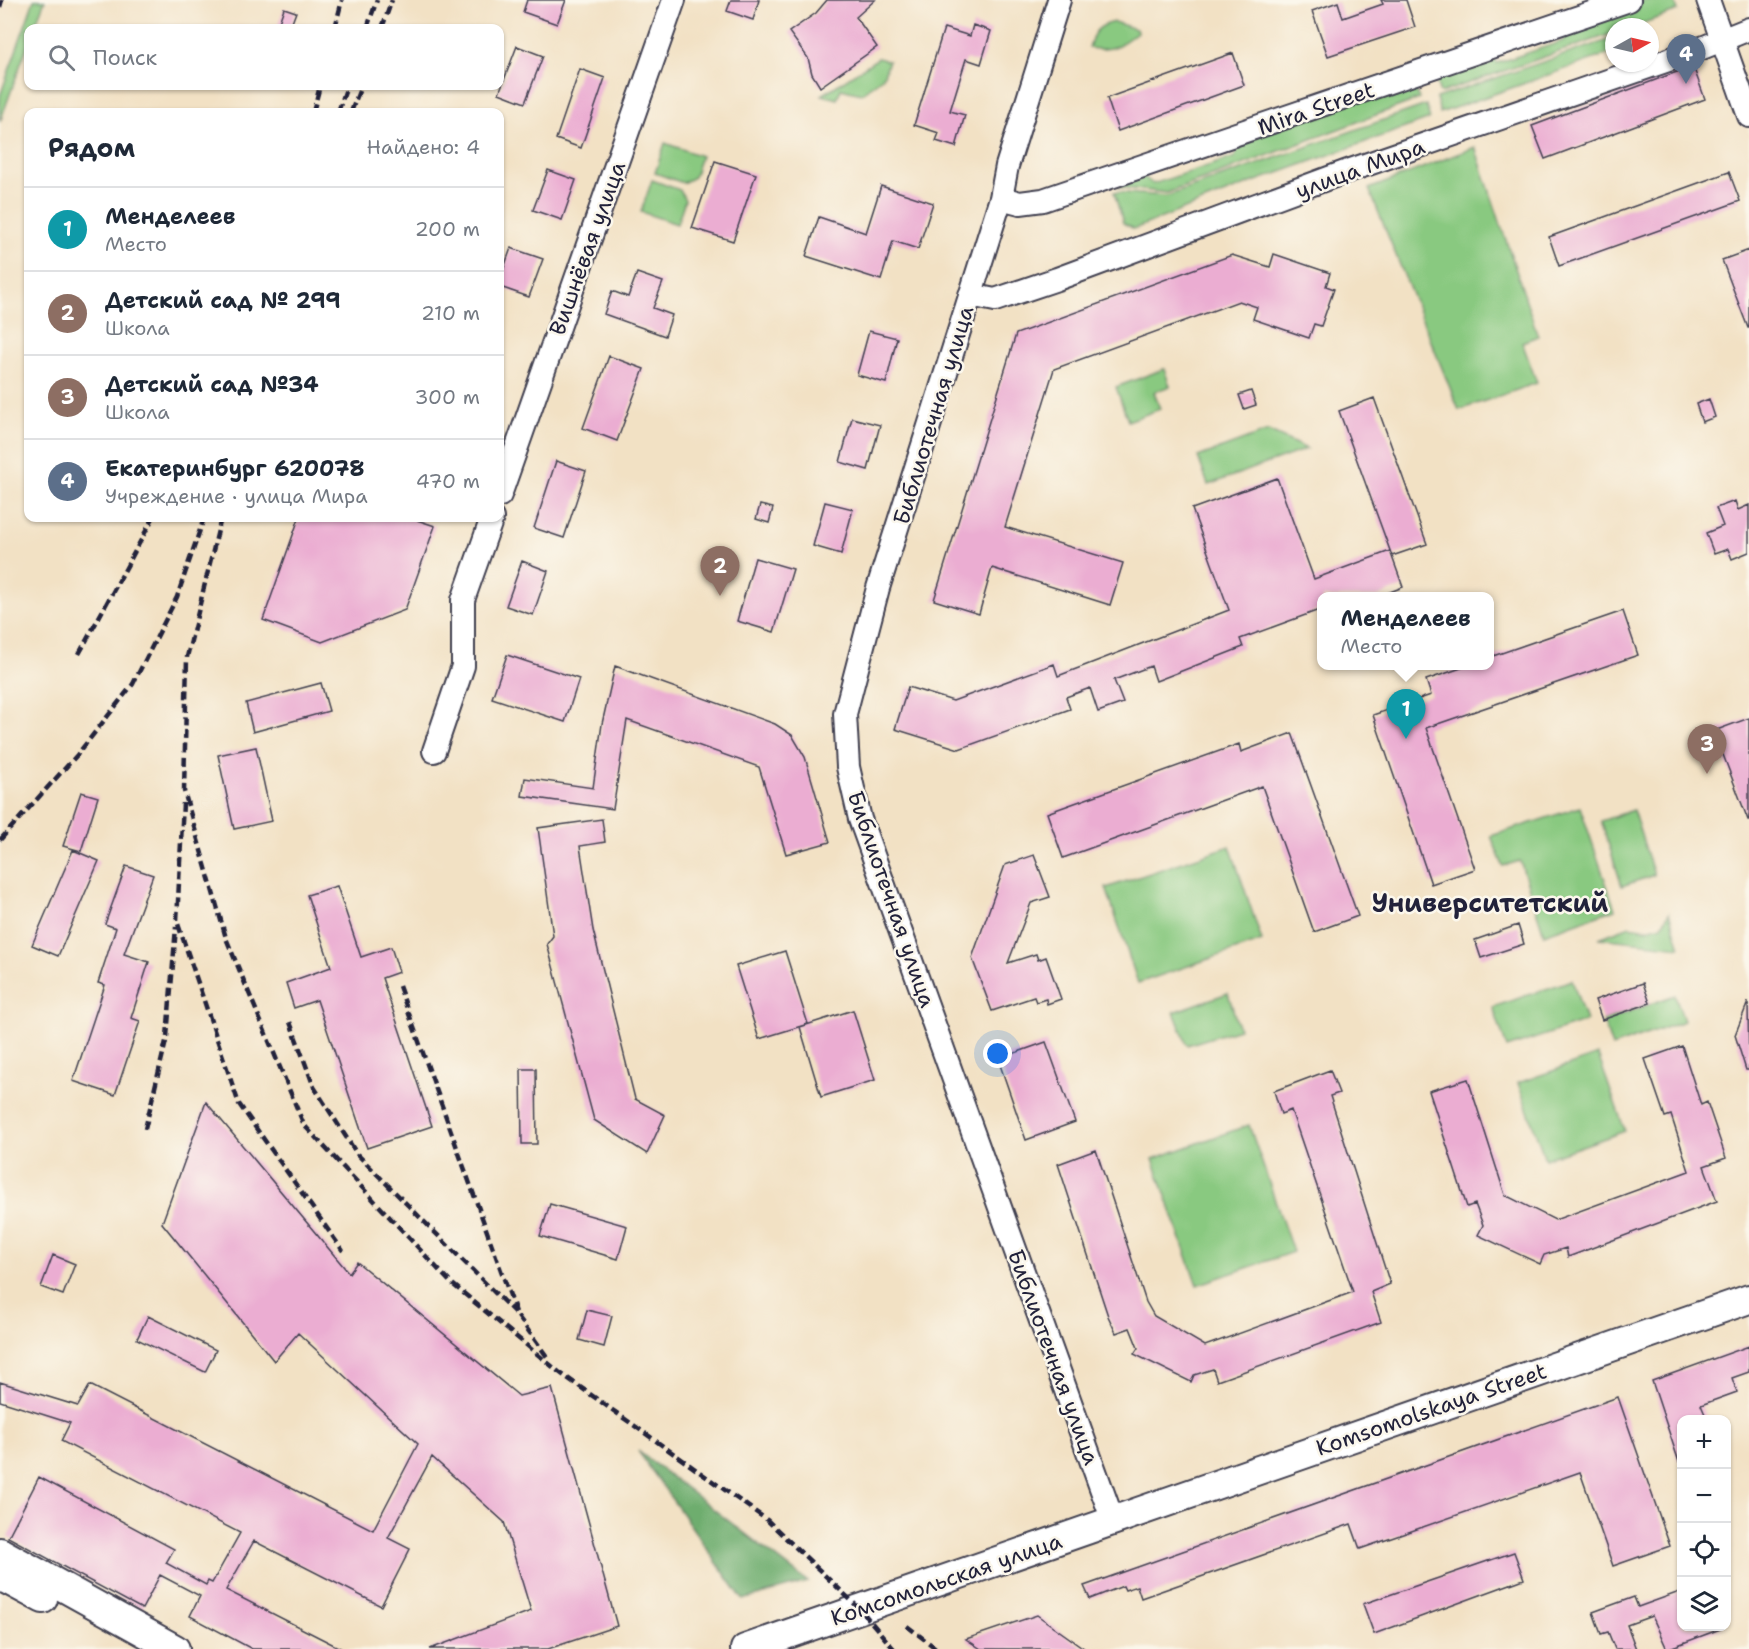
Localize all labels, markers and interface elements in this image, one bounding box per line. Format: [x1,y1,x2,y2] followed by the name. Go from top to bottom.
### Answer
[1605,18,1659,72] north arrow
[24,24,504,90] search box
[1666,34,1706,84] pin: 4
[45,41,78,74] icon: search
[93,43,157,72] text: Поиск
[1254,75,1378,142] street label: Mira Street
[48,130,135,165] text: Рядом
[1292,132,1429,205] street label: улица Мира
[367,134,480,160] text: Найдено: 4
[543,157,632,339] street label: Вишнёвая улица
[105,202,235,231] text: Менделеев
[63,216,72,242] text: 1
[415,216,480,242] text: 200 m
[105,231,167,257] text: Место
[105,286,341,315] text: Детский сад № 299
[61,300,75,326] text: 2
[421,300,480,326] text: 210 m
[886,302,981,528] street label: Библиотечная улица
[105,315,170,341] text: Школа
[105,370,319,399] text: Детский сад №34
[61,384,75,410] text: 3
[414,384,480,410] text: 300 m
[105,399,170,425] text: Школа
[105,454,365,483] text: Екатеринбург 620078
[61,468,75,494] text: 4
[416,468,480,494] text: 470 m
[105,483,368,509] text: Учреждение · улица Мира
[700,546,740,596] pin: 2
[1317,592,1494,670] popup
[1340,604,1471,633] text: Менделеев
[1340,633,1402,659] text: Место
[1386,690,1426,739] pin: 1
[1688,724,1726,774] pin: 3
[841,787,942,1012] street label: Библиотечная улица
[1372,885,1608,920] district label: Университетский
[983,1039,1012,1068] your location
[1001,1246,1106,1469] street label: Библиотечная улица
[1312,1356,1550,1463] street label: Komsomolskaya Street
[1677,1415,1731,1631] map controls
[1677,1415,1731,1469] button: +
[1677,1469,1731,1523] button: −
[1677,1523,1731,1577] button: locate
[827,1526,1066,1633] street label: Комсомольская улица
[1677,1577,1731,1631] button: layers

